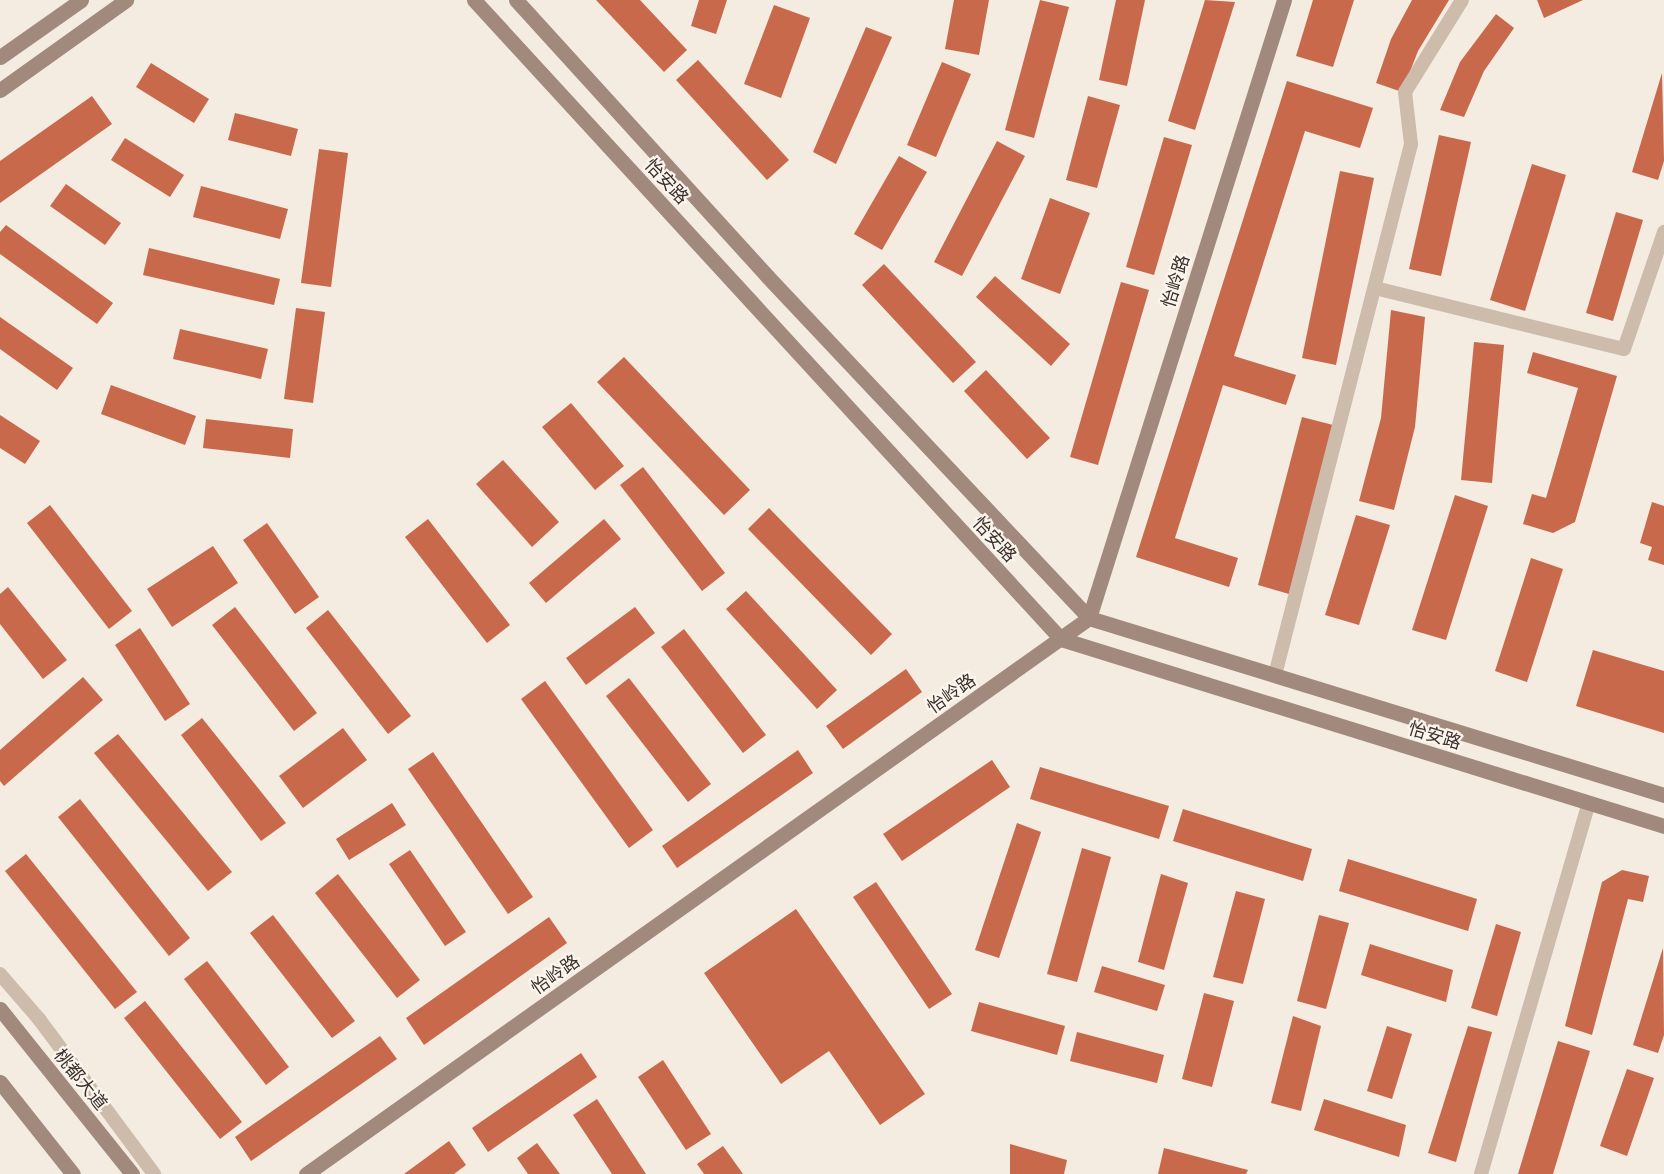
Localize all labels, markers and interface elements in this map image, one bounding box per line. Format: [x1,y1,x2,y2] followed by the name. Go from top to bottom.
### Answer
[641,154,693,208] street label: 怡安路
[1157,252,1193,310] street label: 怡岭路
[969,512,1021,566] street label: 怡安路
[923,669,979,717] street label: 怡岭路
[1406,717,1464,753] street label: 怡安路
[527,950,583,998] street label: 怡岭路
[50,1044,112,1114] street label: 桃都大道

